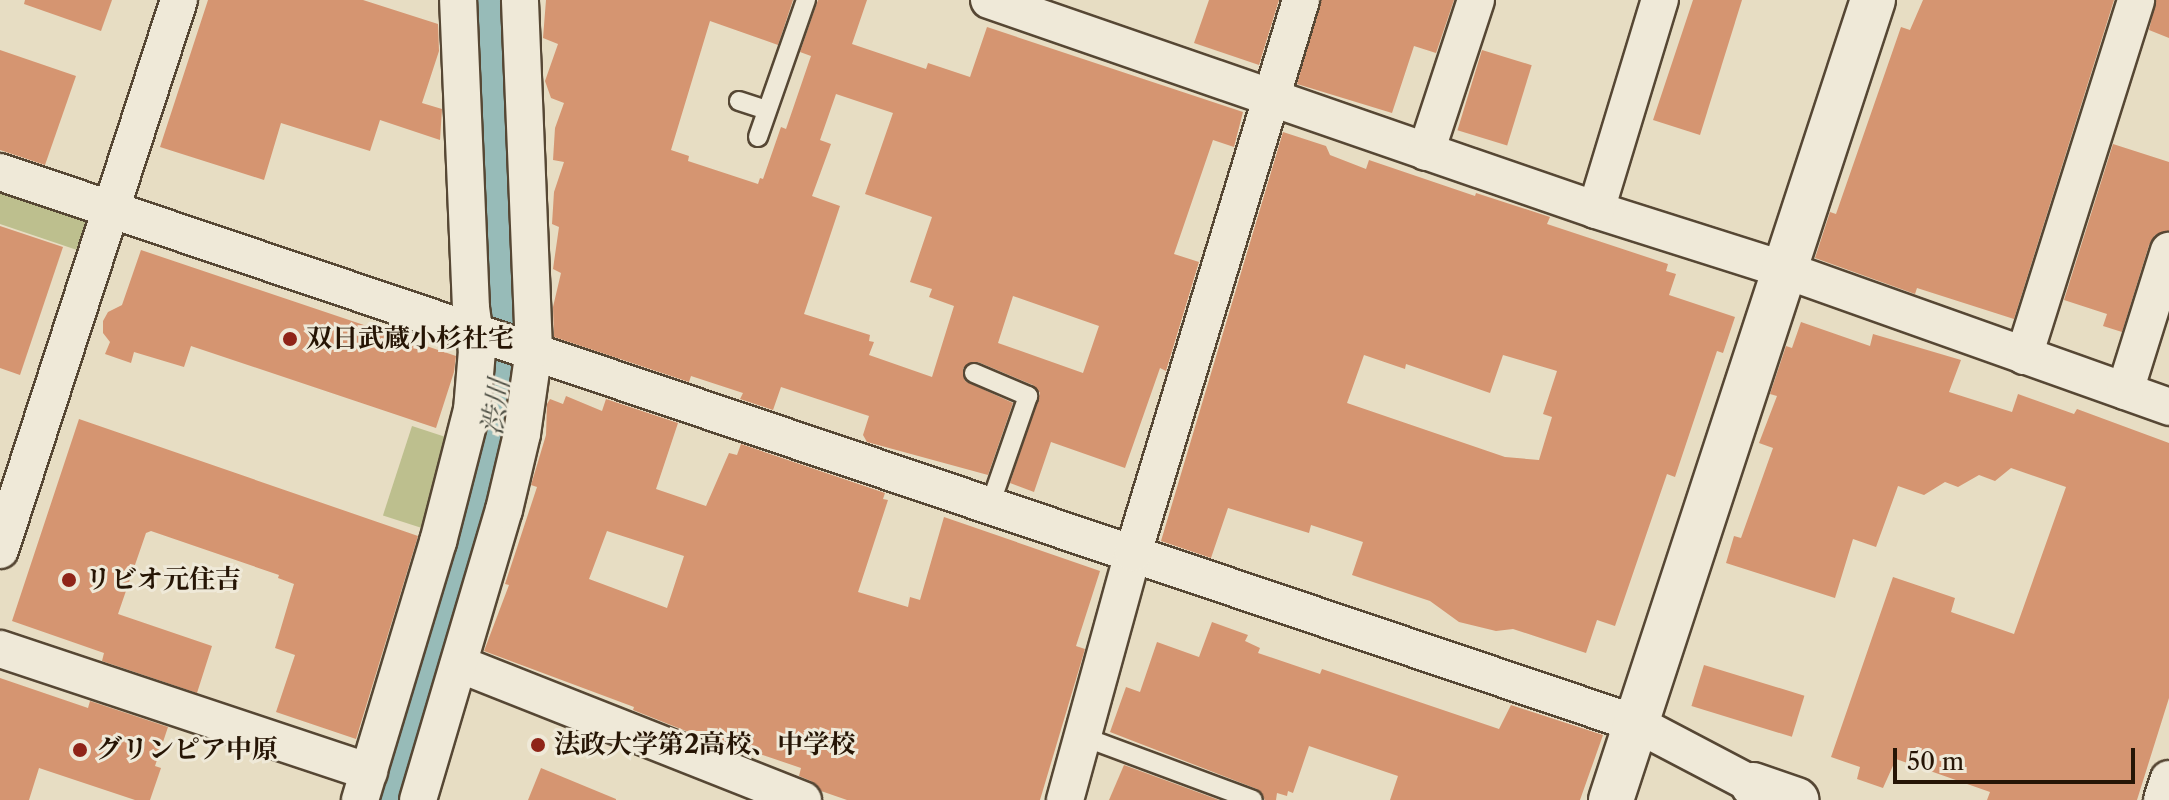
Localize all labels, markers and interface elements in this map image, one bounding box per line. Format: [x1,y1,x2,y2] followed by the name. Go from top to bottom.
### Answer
[306,323,514,355] place label: 双日武蔵小杉社宅
[281,330,299,348] marker: 双日武蔵小杉社宅
[474,377,516,437] water label: 渋川
[85,564,241,596] place label: リビオ元住吉
[60,571,78,589] marker: リビオ元住吉
[554,729,855,761] place label: 法政大学第2高校、中学校
[1897,732,2139,782] scale bar
[96,734,278,766] place label: グリンピア中原
[529,736,547,754] marker: 法政大学第2高校、中学校
[71,741,89,759] marker: グリンピア中原
[1907,747,1964,776] text: 50 m

